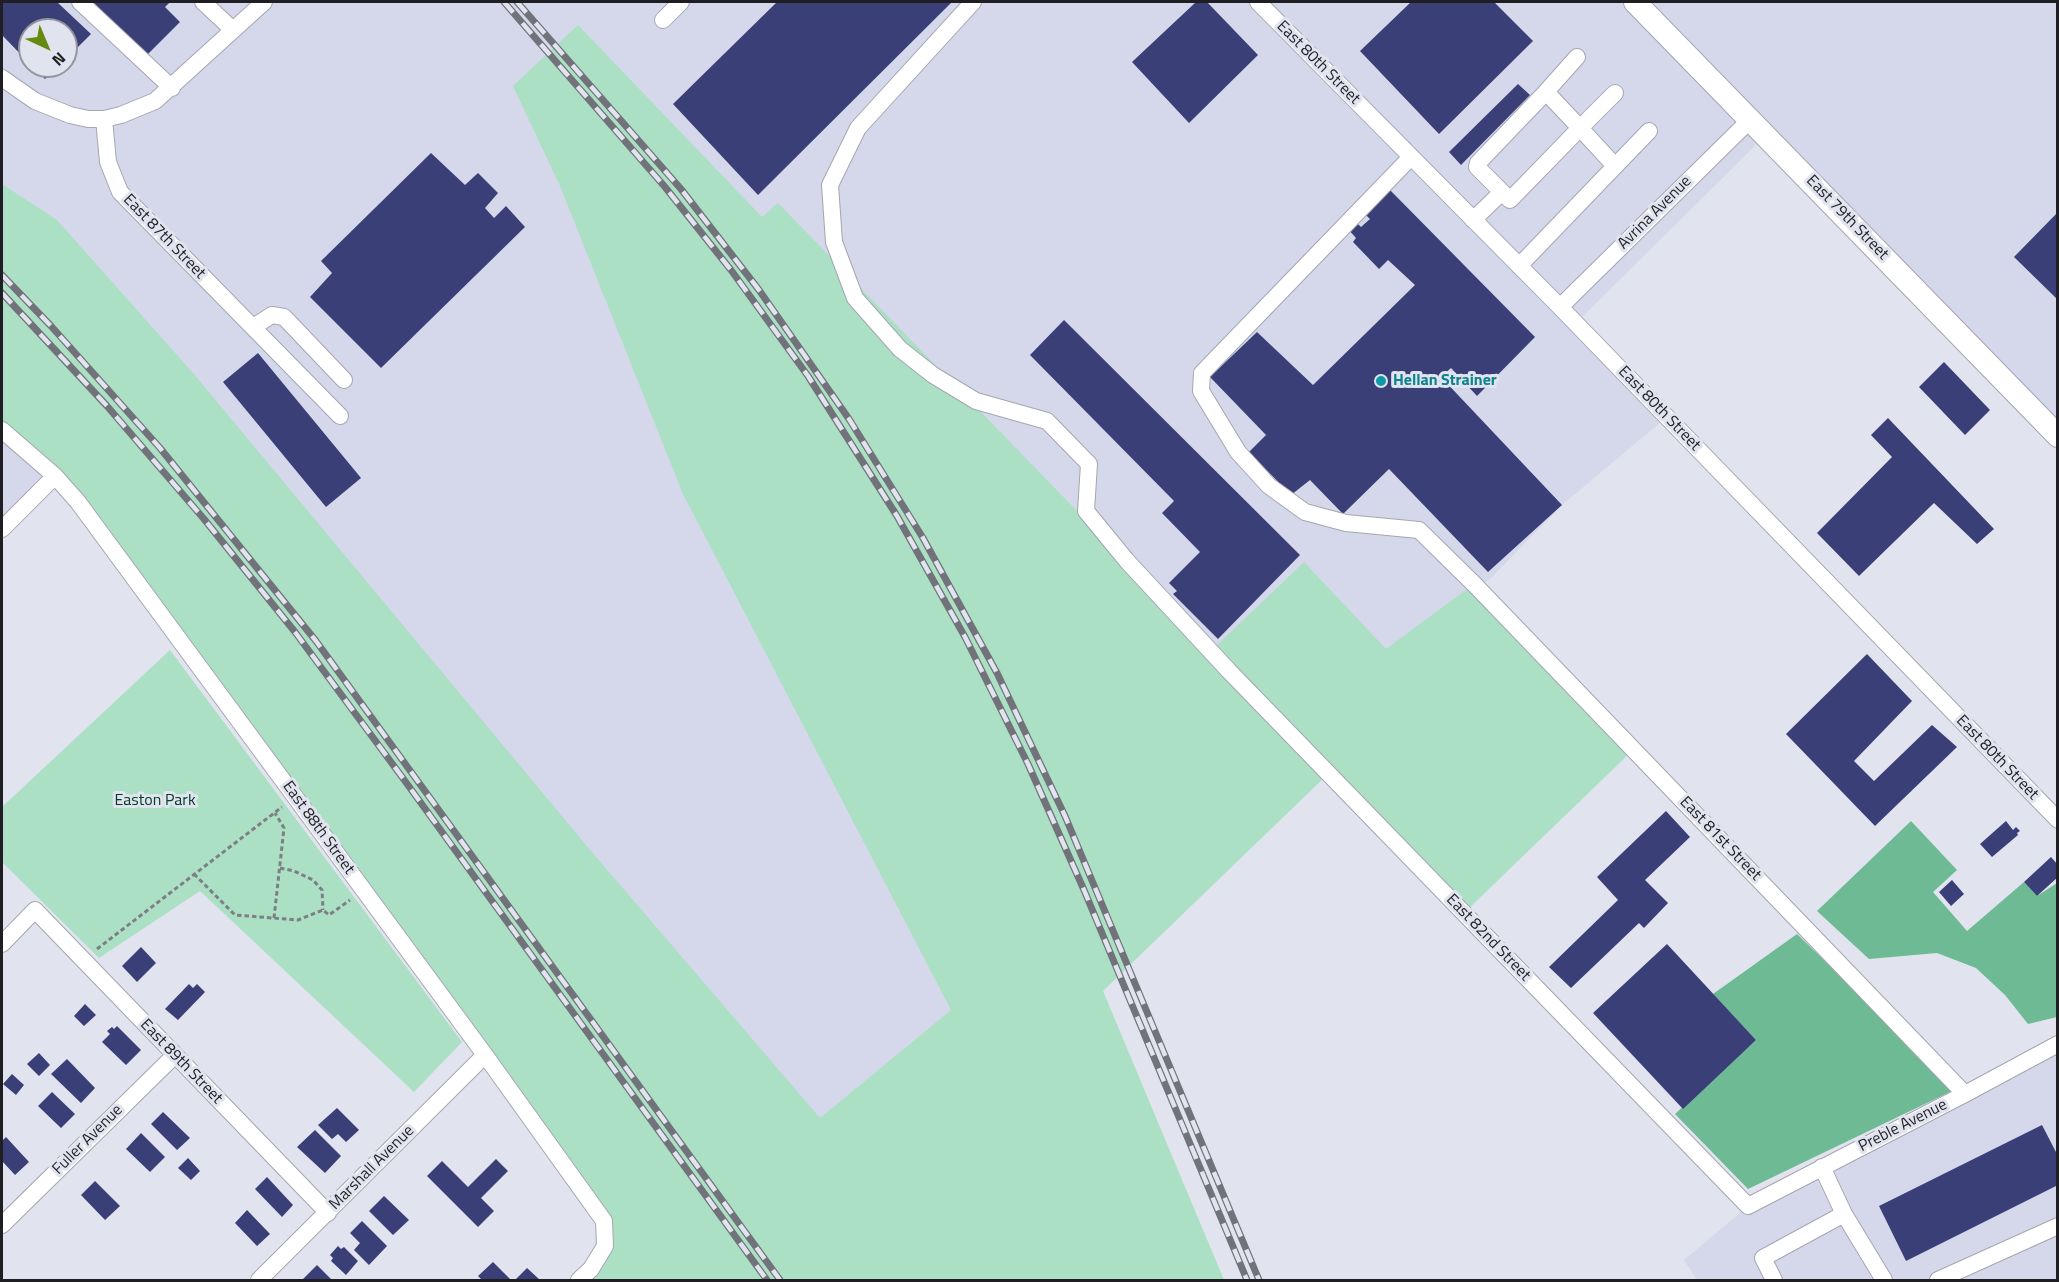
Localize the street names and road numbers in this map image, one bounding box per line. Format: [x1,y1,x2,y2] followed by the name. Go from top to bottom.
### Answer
[1272,17,1364,109] street label: East 80th Street
[1614,172,1696,254] street label: Avrina Avenue
[1802,172,1892,264] street label: East 79th Street
[119,191,209,283] street label: East 87th Street
[1614,363,1704,455] street label: East 80th Street
[1952,712,2042,804] street label: East 80th Street
[278,778,358,878] street label: East 88th Street
[1675,793,1765,885] street label: East 81st Street
[1442,891,1534,985] street label: East 82nd Street
[136,1016,226,1108] street label: East 89th Street
[1856,1095,1950,1157] street label: Preble Avenue
[49,1101,127,1179] street label: Fuller Avenue
[326,1122,418,1214] street label: Marshall Avenue

